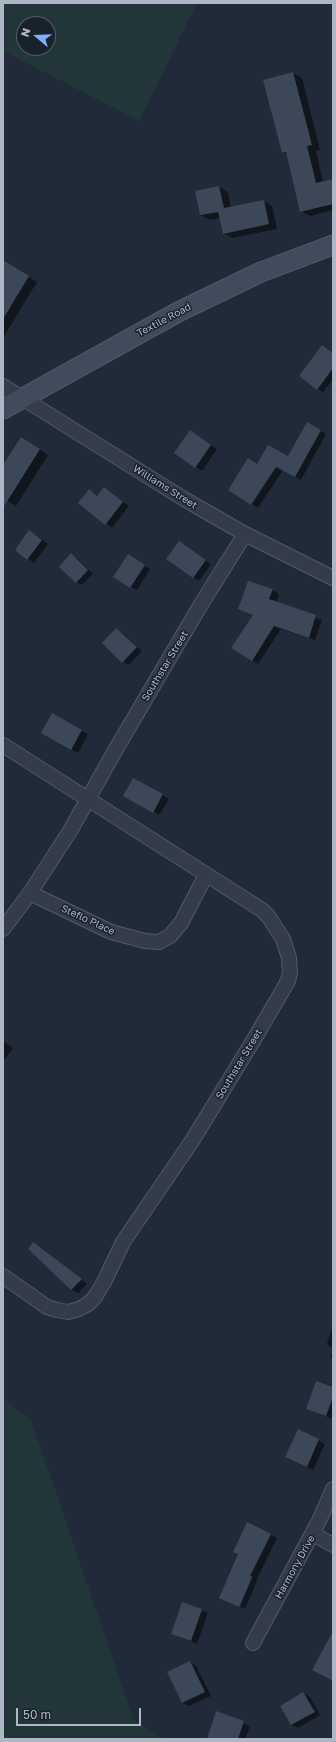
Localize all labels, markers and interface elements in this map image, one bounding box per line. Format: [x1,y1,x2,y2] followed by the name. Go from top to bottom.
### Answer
[16,16,56,56] north arrow
[18,26,33,38] text: N
[135,301,193,339] street label: Textile Road
[131,463,199,511] street label: Williams Street
[139,629,191,703] street label: Southstar Street
[59,902,117,938] street label: Steflo Place
[213,1027,265,1101] street label: Southstar Street
[273,1533,317,1601] street label: Harmony Drive
[18,1700,143,1726] scale bar
[23,1707,51,1722] text: 50 m

